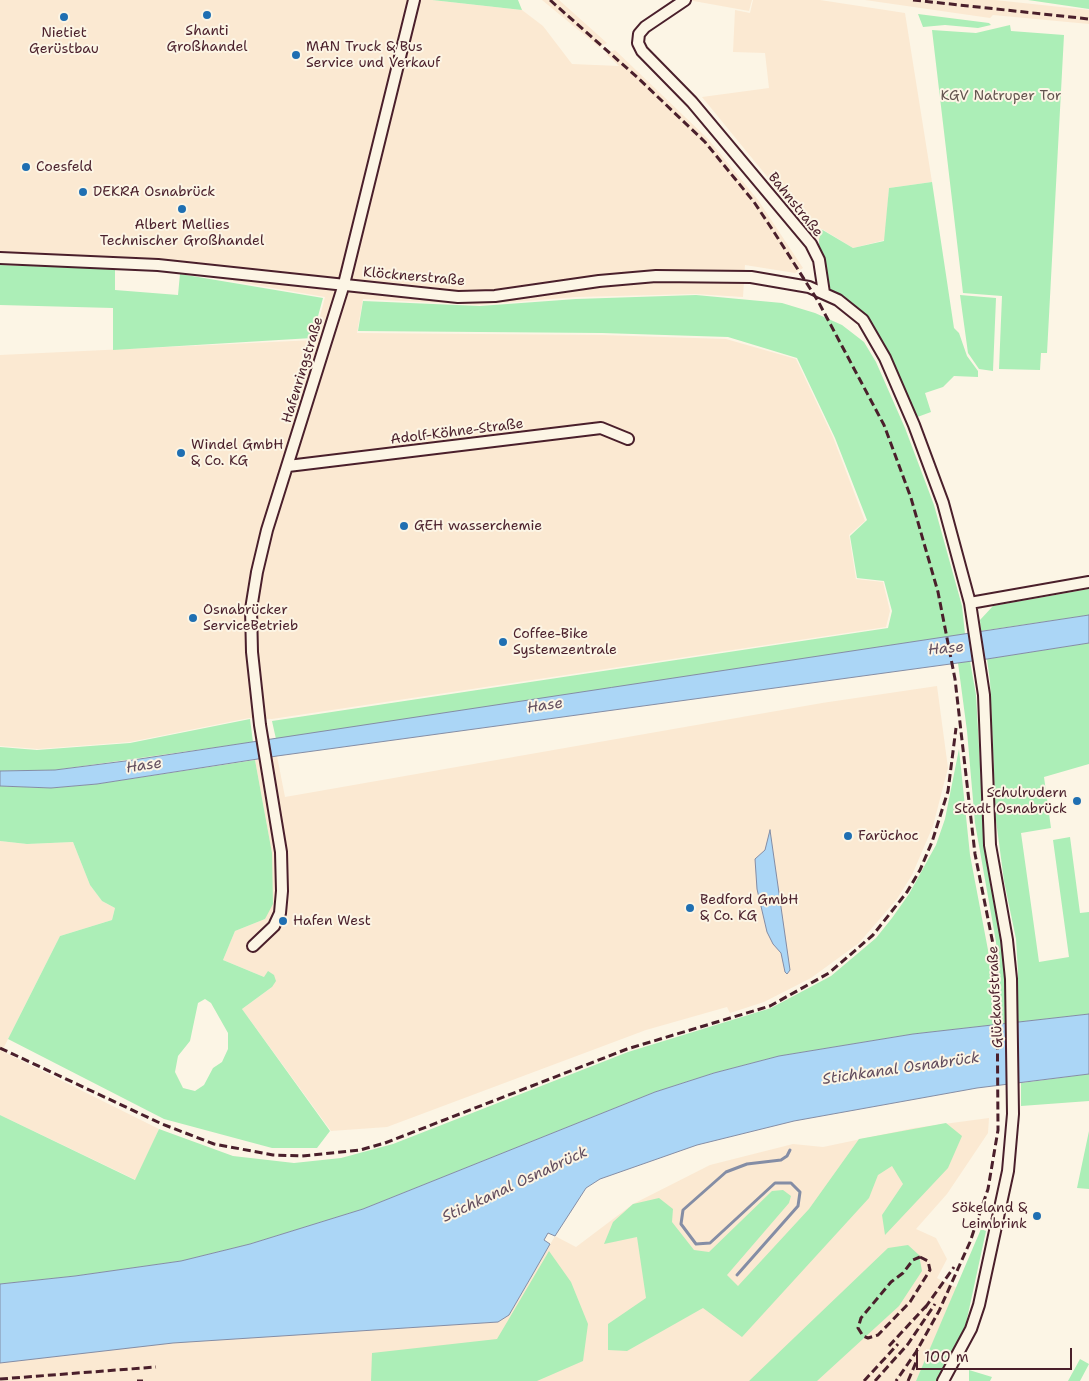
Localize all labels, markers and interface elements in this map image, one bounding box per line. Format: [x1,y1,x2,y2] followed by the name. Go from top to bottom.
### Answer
[201,9,213,21] marker: Shanti Großhandel
[58,11,70,23] marker: Nietiet Gerüstbau
[167,23,247,56] place label: Shanti Großhandel
[29,25,99,58] place label: Nietiet Gerüstbau
[306,39,440,72] place label: MAN Truck & Bus Service und Verkauf
[290,49,302,61] marker: MAN Truck & Bus Service und Verkauf
[941,88,1061,104] park label: KGV Natruper Tor
[36,159,92,175] place label: Coesfeld
[20,161,32,173] marker: Coesfeld
[764,169,826,241] street label: Bahnstraße
[93,184,215,200] place label: DEKRA Osnabrück
[77,186,89,198] marker: DEKRA Osnabrück
[176,203,188,215] marker: Albert Mellies Technischer Großhandel
[100,217,264,250] place label: Albert Mellies Technischer Großhandel
[362,264,466,290] street label: Klöcknerstraße
[279,315,327,425] street label: Hafenringstraße
[390,416,524,448] street label: Adolf-Köhne-Straße
[191,437,283,470] place label: Windel GmbH & Co. KG
[175,447,187,459] marker: Windel GmbH & Co. KG
[414,518,542,534] place label: GEH wasserchemie
[398,520,410,532] marker: GEH wasserchemie
[203,602,298,634] place label: Osnabrücker ServiceBetrieb
[187,612,199,624] marker: Osnabrücker ServiceBetrieb
[513,626,617,658] place label: Coffee-Bike Systemzentrale
[497,636,509,648] marker: Coffee-Bike Systemzentrale
[927,638,965,660] water label: Hase
[526,695,564,717] water label: Hase
[125,755,163,777] water label: Hase
[954,785,1067,818] place label: Schulrudern Stadt Osnabrück
[1071,795,1083,807] marker: Schulrudern Stadt Osnabrück
[858,828,919,844] place label: Farüchoc
[842,830,854,842] marker: Farüchoc
[700,892,799,924] place label: Bedford GmbH & Co. KG
[684,902,696,914] marker: Bedford GmbH & Co. KG
[293,913,371,929] place label: Hafen West
[277,915,289,927] marker: Hafen West
[985,945,1007,1049] street label: Glückaufstraße
[821,1049,981,1089] water label: Stichkanal Osnabrück
[439,1143,591,1227] water label: Stichkanal Osnabrück
[952,1200,1027,1232] place label: Sökeland & Leimbrink
[1031,1210,1043,1222] marker: Sökeland & Leimbrink
[919,1338,1075,1370] scale bar
[924,1347,969,1367] text: 100 m

